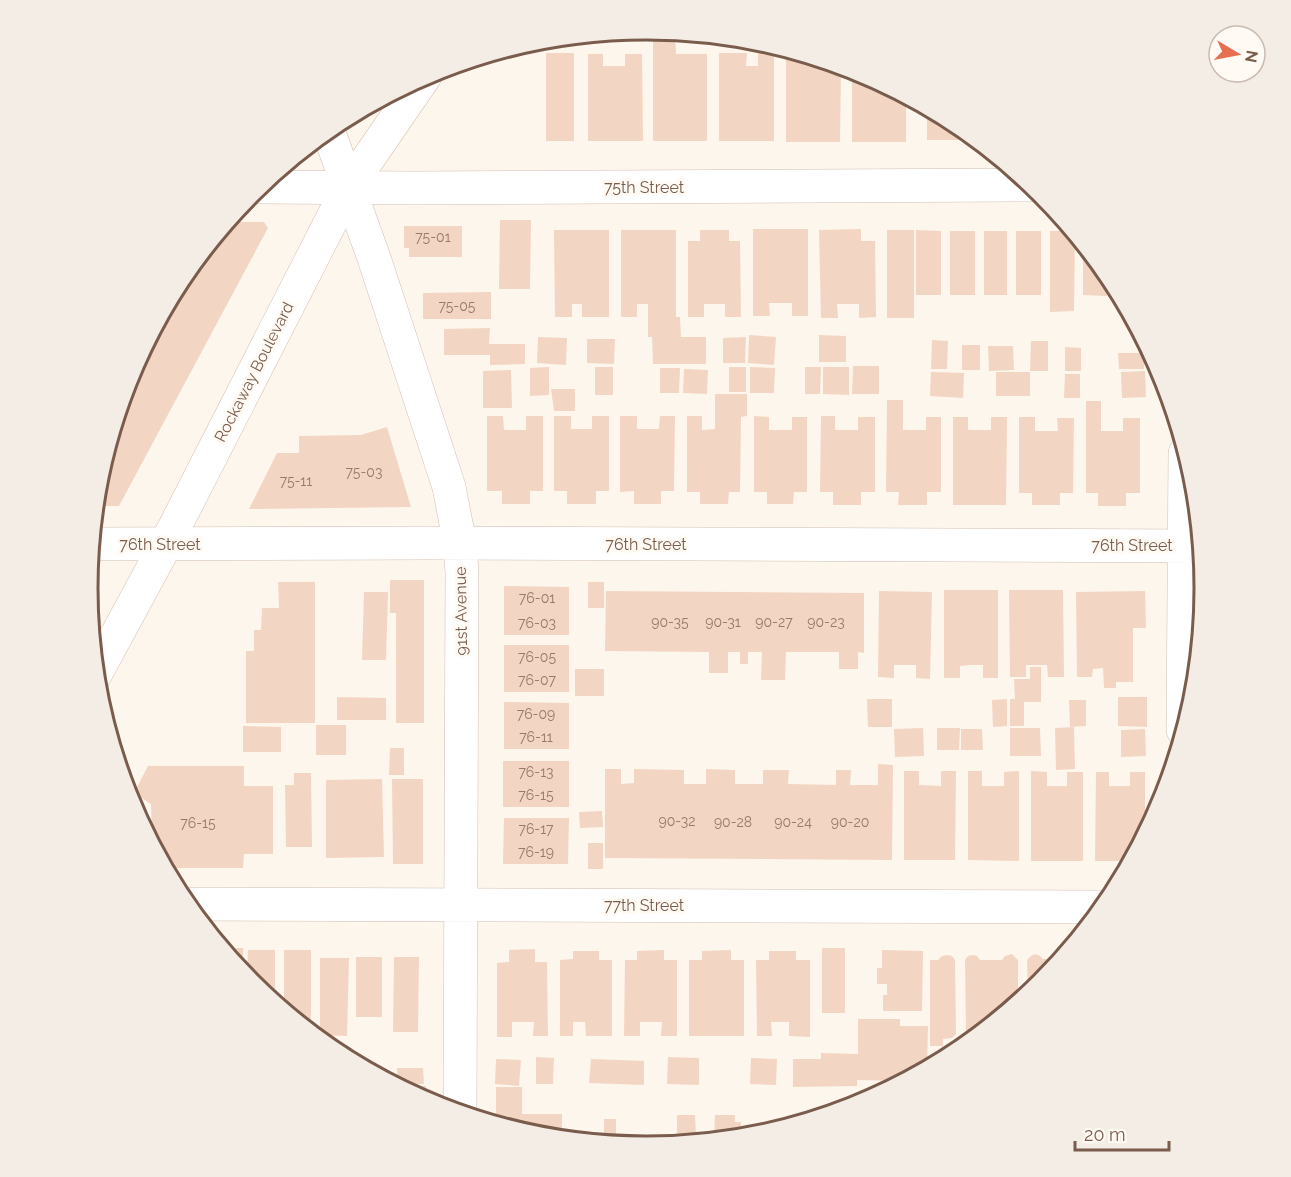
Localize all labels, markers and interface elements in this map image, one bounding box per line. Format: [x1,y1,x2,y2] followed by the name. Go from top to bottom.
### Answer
[1207,24,1267,84] north arrow
[1241,49,1262,64] text: N
[604,178,685,197] street label: 75th Street
[415,229,451,245] house number: 75-01
[439,298,476,314] house number: 75-05
[210,299,298,445] street label: Rockaway Boulevard
[346,464,382,480] house number: 75-03
[280,473,312,489] house number: 75-11
[119,535,201,554] street label: 76th Street
[605,535,687,554] street label: 76th Street
[1091,536,1173,555] street label: 76th Street
[451,566,471,656] street label: 91st Avenue
[519,590,555,606] house number: 76-01
[651,614,689,630] house number: 90-35
[705,614,741,630] house number: 90-31
[755,614,793,630] house number: 90-27
[807,614,845,630] house number: 90-23
[518,615,556,631] house number: 76-03
[518,649,556,665] house number: 76-05
[518,672,556,688] house number: 76-07
[517,706,555,722] house number: 76-09
[519,729,553,745] house number: 76-11
[518,764,554,780] house number: 76-13
[518,787,554,803] house number: 76-15
[659,813,695,829] house number: 90-32
[714,814,752,830] house number: 90-28
[774,814,812,830] house number: 90-24
[831,814,869,830] house number: 90-20
[180,815,216,831] house number: 76-15
[518,821,554,837] house number: 76-17
[518,844,554,860] house number: 76-19
[604,896,685,915] street label: 77th Street
[1075,1114,1170,1152] scale bar
[1084,1124,1126,1145] text: 20 m

